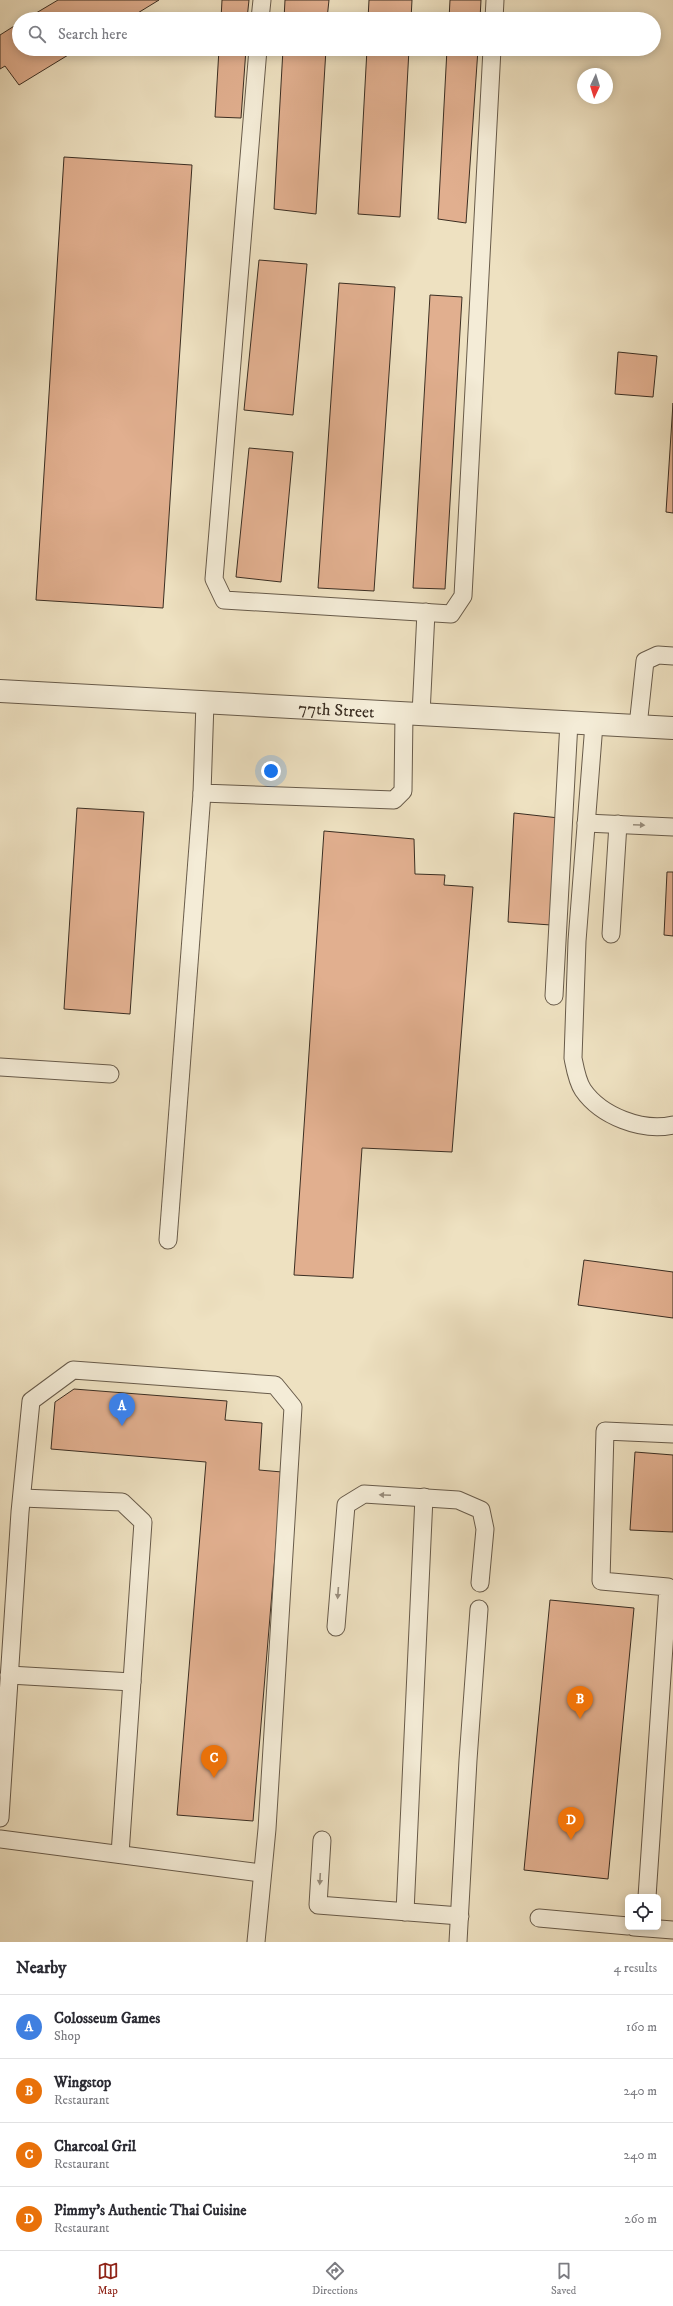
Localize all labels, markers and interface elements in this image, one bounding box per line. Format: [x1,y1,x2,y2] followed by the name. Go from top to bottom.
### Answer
[12,12,661,56] search box
[26,23,48,45] icon: search
[58,25,127,44] text: Search here
[577,68,613,104] north arrow
[298,697,376,724] street label: 77th Street
[261,761,281,781] your location
[633,822,645,829] one-way arrow
[109,1393,135,1426] pin: A
[379,1491,391,1498] one-way arrow
[335,1587,342,1599] one-way arrow
[567,1686,593,1719] pin: B
[201,1745,227,1778] pin: C
[558,1807,584,1840] pin: D
[317,1873,323,1886] one-way arrow
[625,1894,661,1930] map controls
[625,1894,661,1930] button: locate
[16,1957,66,1979] text: Nearby
[614,1960,657,1976] text: 4 results
[54,2009,160,2028] text: Colosseum Games
[25,2019,33,2035] text: A
[626,2019,657,2035] text: 160 m
[54,2028,80,2044] text: Shop
[54,2073,111,2092] text: Wingstop
[25,2083,33,2099] text: B
[624,2083,657,2099] text: 240 m
[54,2092,110,2108] text: Restaurant
[54,2137,136,2156] text: Charcoal Gril
[25,2147,33,2163] text: C
[624,2147,657,2163] text: 240 m
[54,2156,110,2172] text: Restaurant
[54,2201,247,2220] text: Pimmy's Authentic Thai Cuisine
[24,2211,34,2227] text: D
[624,2211,657,2227] text: 260 m
[54,2220,110,2236] text: Restaurant
[97,2260,119,2298] tab: Map
[312,2260,358,2298] tab: Directions
[551,2260,576,2298] tab: Saved

